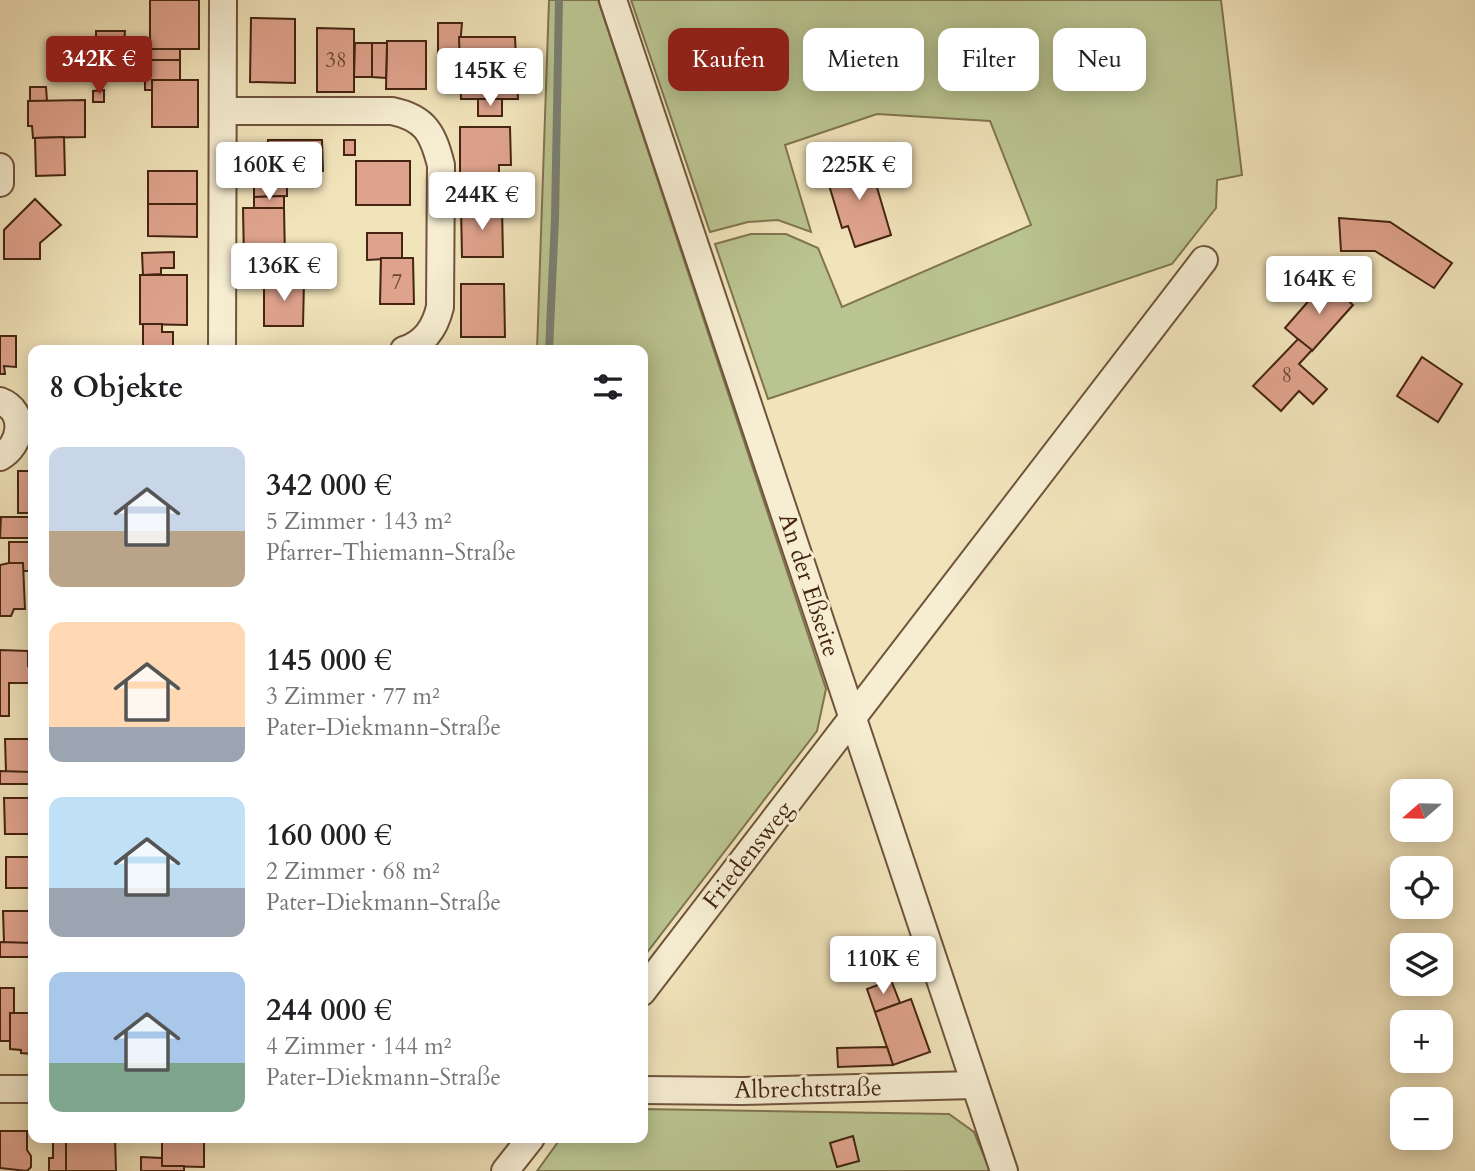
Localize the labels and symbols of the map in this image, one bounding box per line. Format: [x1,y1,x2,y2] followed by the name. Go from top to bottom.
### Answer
[42,36,156,96] pin: 342K €
[325,46,347,75] house number: 38
[433,48,547,108] pin: 145K €
[212,142,326,202] pin: 160K €
[802,142,916,202] pin: 225K €
[425,173,539,232] pin: 244K €
[227,244,341,303] pin: 136K €
[1262,256,1376,316] pin: 164K €
[392,268,403,297] house number: 7
[1282,361,1292,390] house number: 8
[770,509,848,661] street label: An der Eßseite
[1390,779,1452,842] north arrow
[695,794,801,916] street label: Friedensweg
[826,936,940,996] pin: 110K €
[734,1071,882,1107] street label: Albrechtstraße

